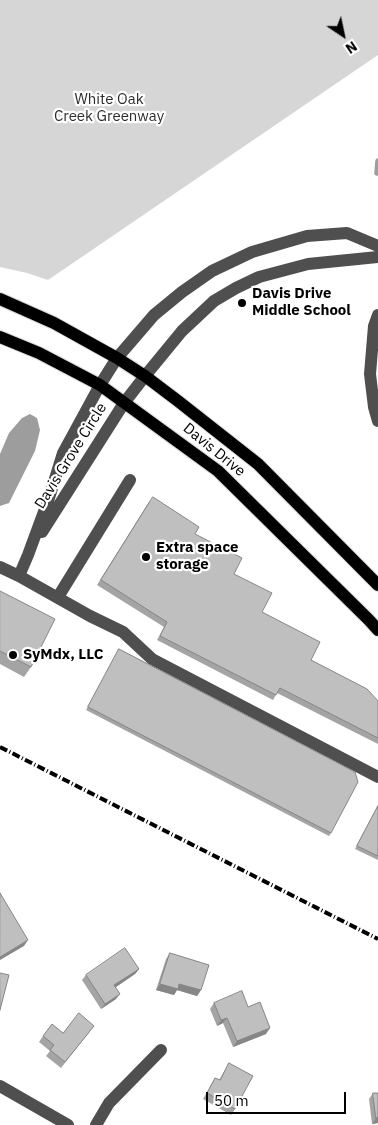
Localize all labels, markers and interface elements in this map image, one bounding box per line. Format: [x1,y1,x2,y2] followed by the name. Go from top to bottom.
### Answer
[318,10,368,60] north arrow
[342,37,361,58] text: N
[54,91,164,126] park label: White Oak Creek Greenway
[252,285,351,320] place label: Davis Drive Middle School
[236,297,248,309] marker: Davis Drive Middle School
[31,400,111,512] street label: Davis Grove Circle
[179,419,249,481] street label: Davis Drive
[156,539,238,574] place label: Extra space storage
[140,551,152,563] marker: Extra space storage
[23,646,103,664] place label: SyMdx, LLC
[7,649,19,661] marker: SyMdx, LLC
[208,1082,348,1114] scale bar
[214,1091,249,1110] text: 50 m

